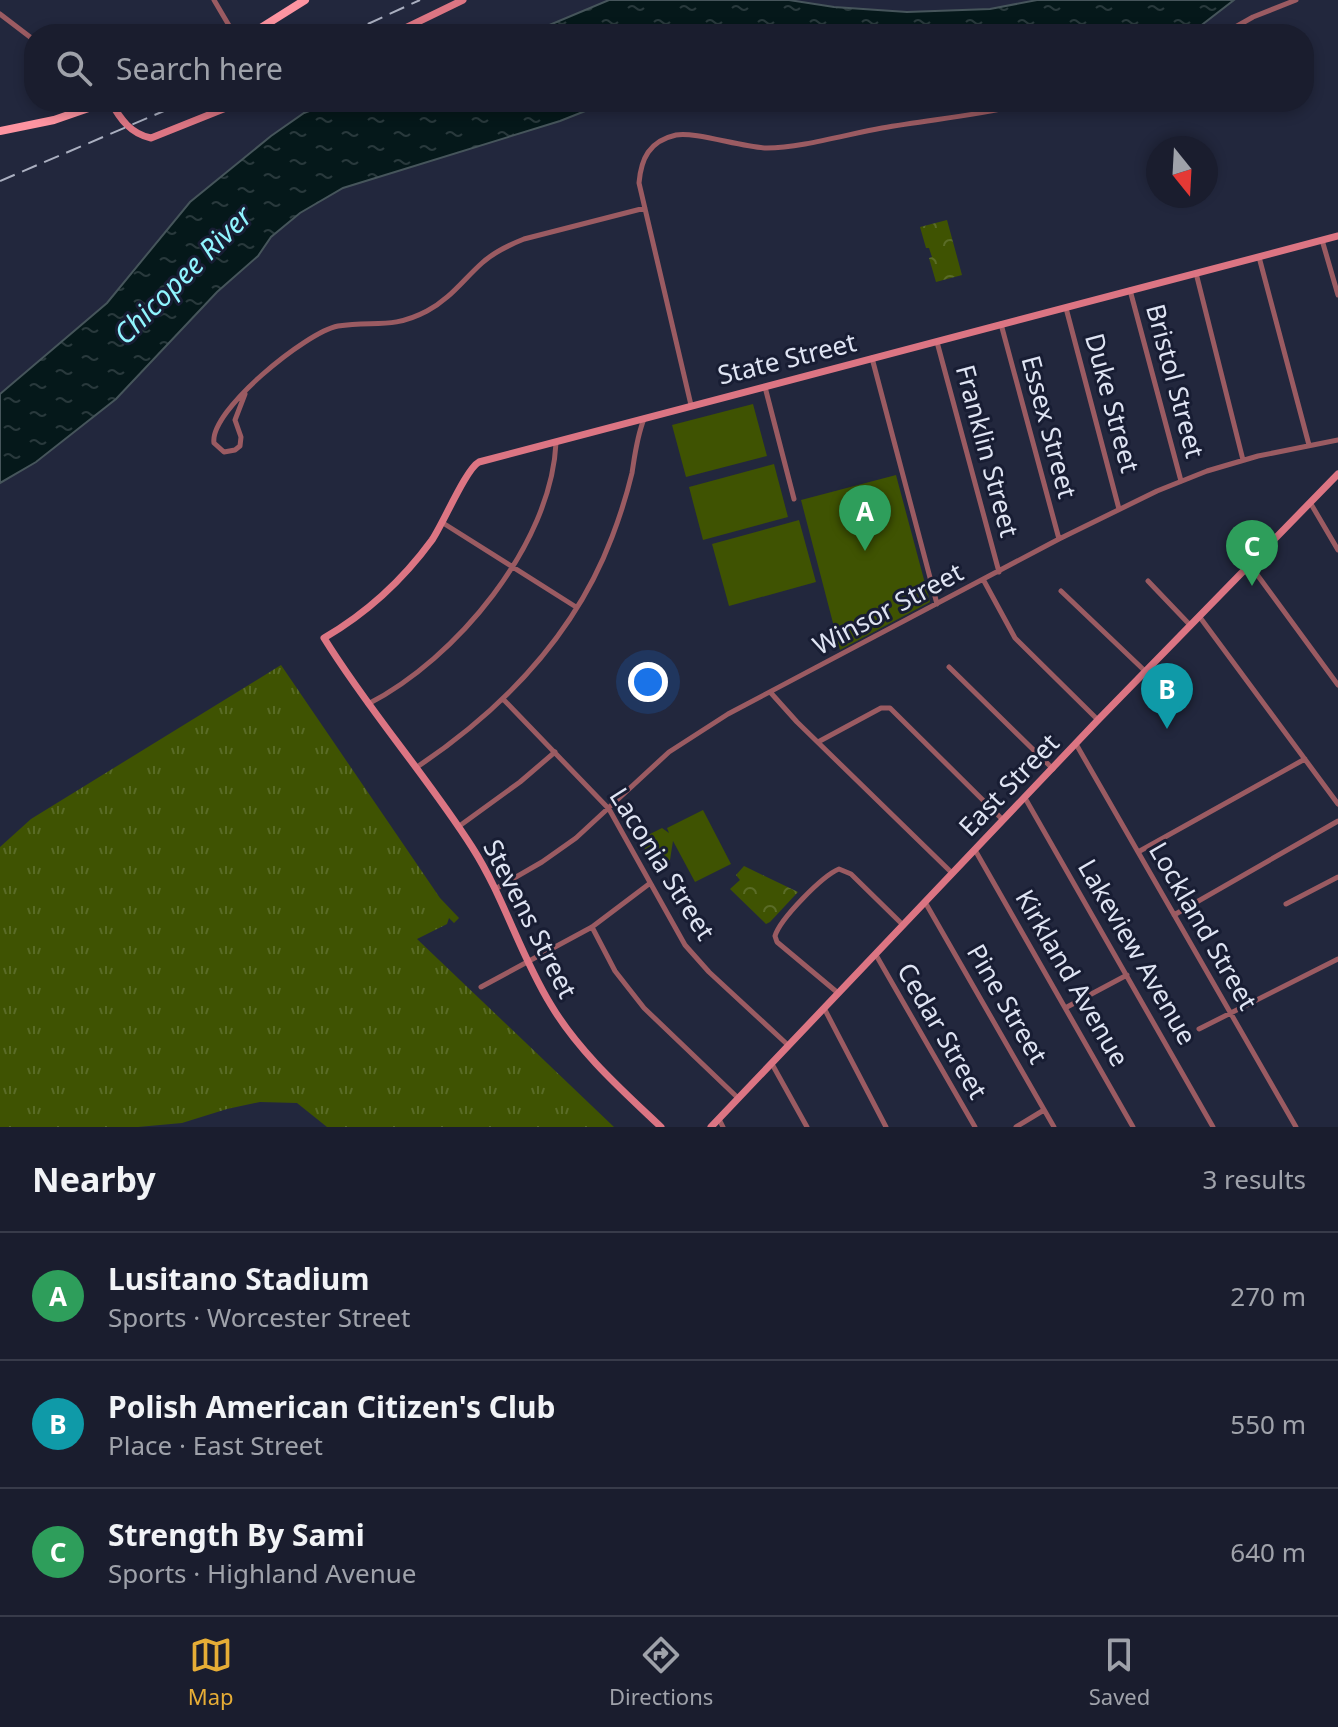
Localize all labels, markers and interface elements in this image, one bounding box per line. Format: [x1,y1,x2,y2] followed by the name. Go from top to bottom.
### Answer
[24,24,1314,112] search box
[52,46,96,90] icon: search
[116,48,283,89] text: Search here
[1146,136,1218,208] north arrow
[105,195,261,352] water label: Chicopee River
[1138,300,1214,462] street label: Bristol Street
[714,323,860,393] street label: State Street
[1077,329,1149,476] street label: Duke Street
[1014,351,1086,502] street label: Essex Street
[948,361,1028,541] street label: Franklin Street
[839,485,891,551] pin: A
[1226,520,1278,586] pin: C
[806,553,969,663] street label: Winsor Street
[628,662,668,702] your location
[1141,663,1193,729] pin: B
[950,725,1066,844] street label: East Street
[602,781,724,946] street label: Laconia Street
[475,833,586,1004] street label: Stevens Street
[1141,835,1267,1016] street label: Lockland Street
[1070,852,1206,1051] street label: Lakeview Avenue
[1008,882,1138,1073] street label: Kirkland Avenue
[959,937,1057,1070] street label: Pine Street
[889,956,996,1105] street label: Cedar Street
[32,1156,156,1202] text: Nearby
[1202,1161,1306,1197] text: 3 results
[108,1258,370,1299] text: Lusitano Stadium
[49,1278,67,1314] text: A
[1230,1278,1306,1314] text: 270 m
[108,1299,410,1335] text: Sports · Worcester Street
[108,1386,555,1427] text: Polish American Citizen's Club
[49,1406,67,1442] text: B
[1230,1406,1306,1442] text: 550 m
[108,1427,323,1463] text: Place · East Street
[108,1514,365,1555] text: Strength By Sami
[50,1534,66,1570] text: C
[1230,1534,1306,1570] text: 640 m
[108,1555,417,1591] text: Sports · Highland Avenue
[188,1633,234,1711] tab: Map
[609,1633,713,1711] tab: Directions
[1089,1633,1150,1711] tab: Saved

